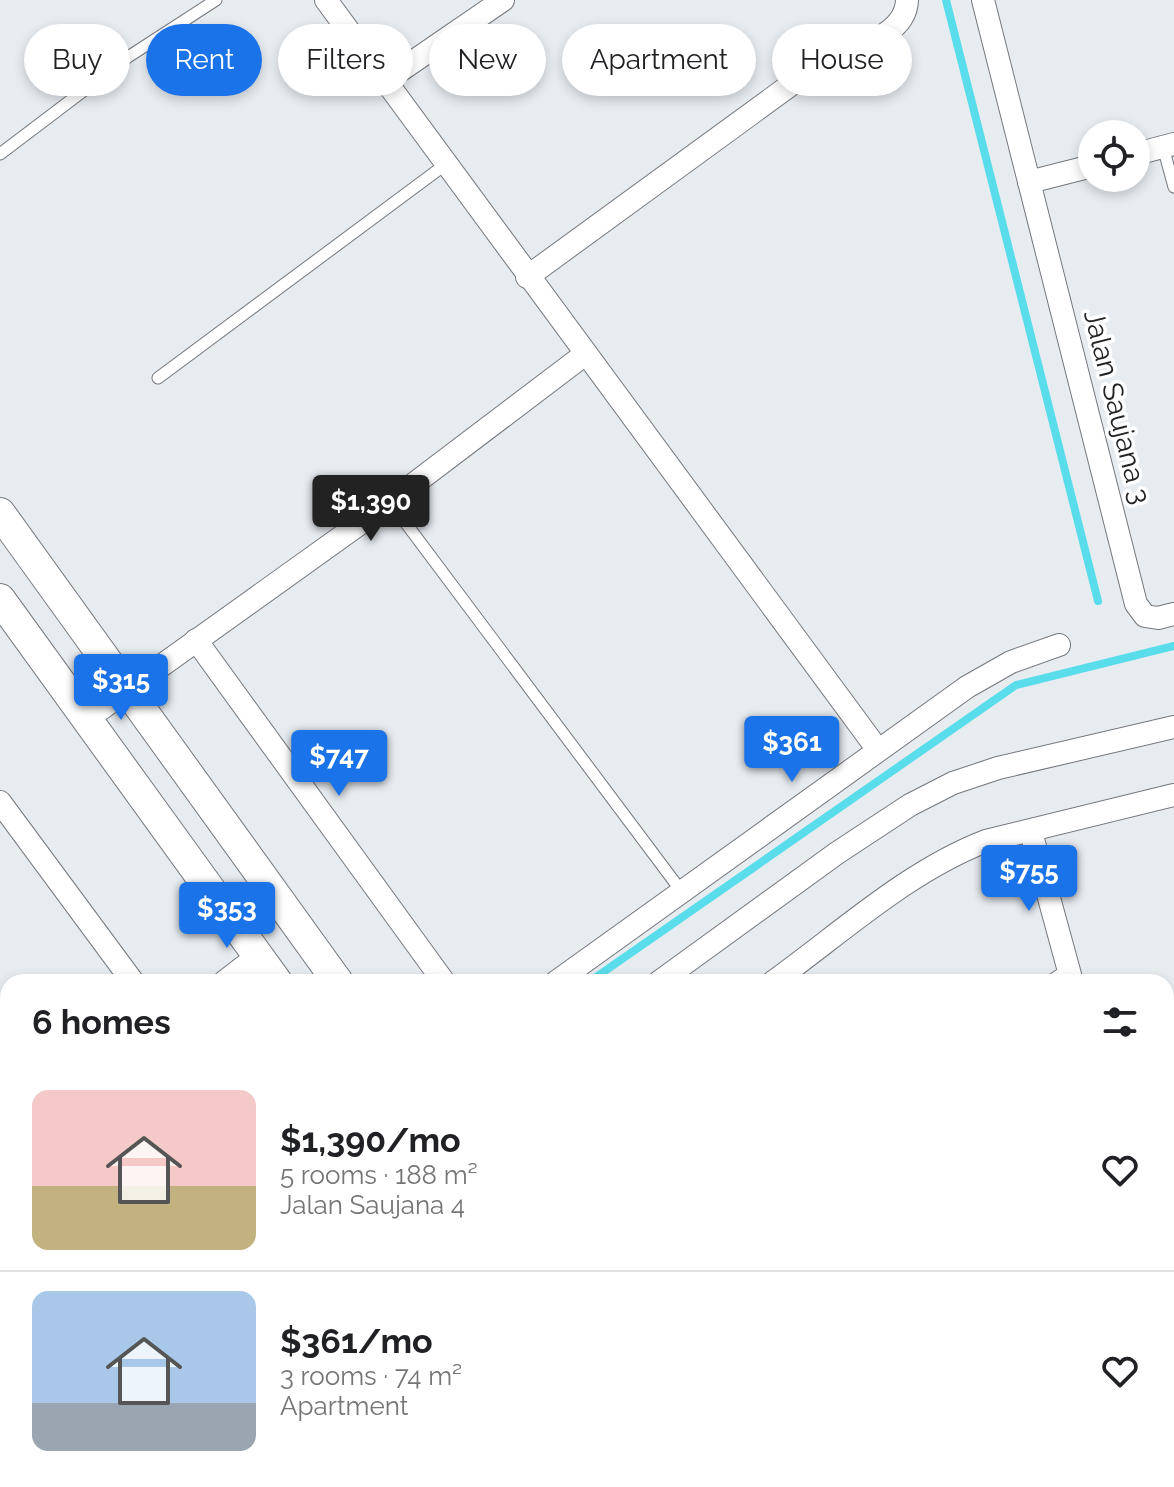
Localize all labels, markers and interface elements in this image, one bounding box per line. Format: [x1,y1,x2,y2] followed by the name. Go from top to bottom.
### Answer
[24,24,130,96] chip: Buy
[146,24,262,96] chip: Rent
[278,24,413,96] chip: Filters
[429,24,546,96] chip: New
[562,24,756,96] chip: Apartment
[772,24,912,96] chip: House
[1078,120,1150,192] map controls
[1078,120,1150,192] button: locate
[1077,306,1157,508] street label: Jalan Saujana 3
[306,475,436,543] pin: $1,390
[330,486,412,516] text: $1,390
[74,654,168,722] pin: $315
[92,665,150,695] text: $315
[745,716,839,784] pin: $361
[762,727,822,757] text: $361
[292,730,386,798] pin: $747
[309,741,369,771] text: $747
[982,845,1076,913] pin: $755
[999,856,1059,886] text: $755
[180,882,274,950] pin: $353
[197,893,257,923] text: $353
[1098,1000,1142,1044] icon: filters
[32,1002,171,1042] text: 6 homes
[280,1120,461,1160] text: $1,390/mo
[96,1122,192,1218] icon: home
[1098,1148,1142,1192] icon: heart
[280,1160,478,1190] text: 5 rooms · 188 m²
[280,1190,465,1220] text: Jalan Saujana 4
[280,1321,433,1361] text: $361/mo
[96,1323,192,1419] icon: home
[1098,1349,1142,1393] icon: heart
[280,1361,462,1391] text: 3 rooms · 74 m²
[280,1391,409,1421] text: Apartment

